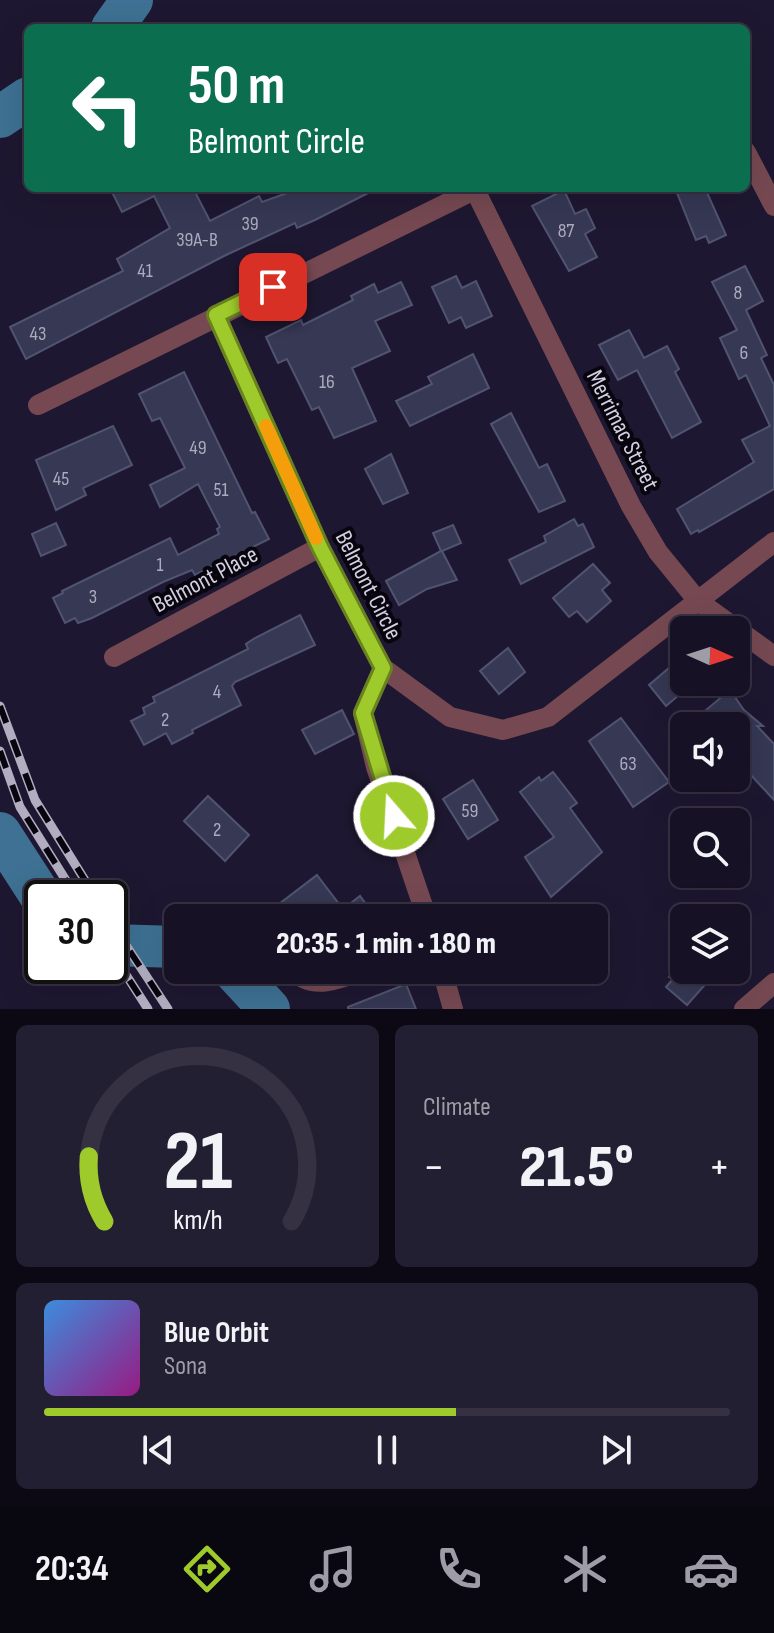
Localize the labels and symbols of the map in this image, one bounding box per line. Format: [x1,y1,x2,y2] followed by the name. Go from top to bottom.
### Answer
[241,212,259,236] house number: 39
[558,219,574,243] house number: 87
[176,228,218,252] house number: 39A-B
[239,253,307,321] pin
[137,259,153,283] house number: 41
[734,281,742,305] house number: 8
[30,322,46,346] house number: 43
[740,341,748,365] house number: 6
[580,365,665,495] street label: Merrimac Street
[319,370,335,394] house number: 16
[189,436,207,460] house number: 49
[53,467,69,491] house number: 45
[213,478,229,502] house number: 51
[329,526,408,644] street label: Belmont Circle
[148,540,263,619] street label: Belmont Place
[157,553,164,577] house number: 1
[89,585,97,609] house number: 3
[670,616,750,696] north arrow
[213,680,221,704] house number: 4
[161,708,169,732] house number: 2
[619,752,637,776] house number: 63
[352,774,436,858] position arrow
[462,799,478,823] house number: 59
[213,818,221,842] house number: 2
[24,880,128,984] speed limit sign: 30

